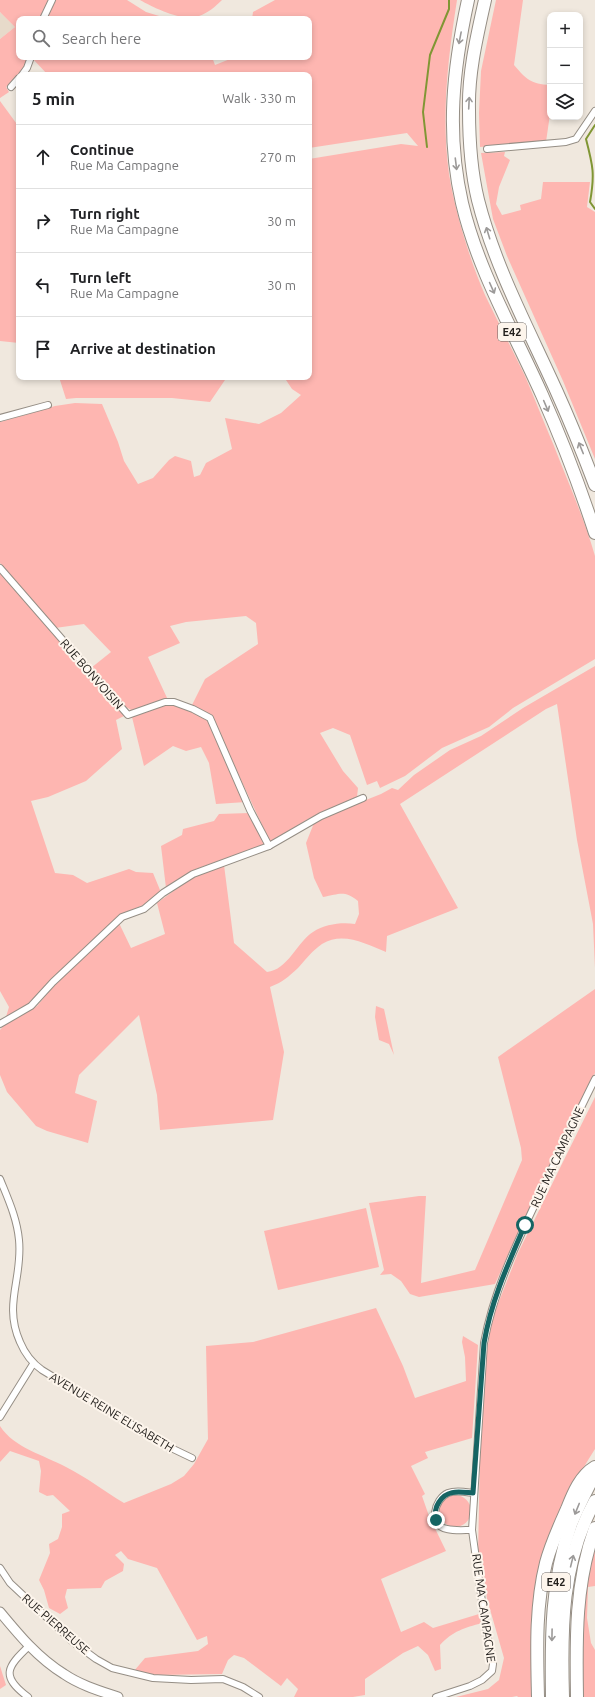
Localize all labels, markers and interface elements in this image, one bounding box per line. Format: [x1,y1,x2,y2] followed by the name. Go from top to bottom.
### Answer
[547,12,583,120] map controls
[547,12,583,48] button: +
[16,16,312,60] search box
[30,27,52,49] icon: search
[62,30,141,47] text: Search here
[456,31,464,44] one-way arrow
[547,48,583,84] button: −
[547,84,583,120] button: layers
[32,89,75,108] text: 5 min
[222,91,296,105] text: Walk · 330 m
[465,97,473,110] one-way arrow
[70,141,134,158] text: Continue
[32,146,54,168] icon: ahead
[260,150,296,164] text: 270 m
[452,157,460,170] one-way arrow
[70,158,179,172] text: Rue Ma Campagne
[70,205,140,222] text: Turn right
[32,210,54,232] icon: right
[267,214,296,228] text: 30 m
[70,222,179,236] text: Rue Ma Campagne
[484,227,491,240] one-way arrow
[70,269,131,286] text: Turn left
[32,274,54,296] icon: left
[267,278,296,292] text: 30 m
[489,282,496,294] one-way arrow
[70,286,179,300] text: Rue Ma Campagne
[498,323,526,341] road number: E42
[32,338,54,360] icon: arrive
[70,340,216,357] text: Arrive at destination
[543,400,551,412] one-way arrow
[577,443,585,455] one-way arrow
[58,636,126,712] street label: RUE BONVOISIN
[528,1104,586,1209] street label: RUE MA CAMPAGNE
[516,1216,534,1234] route start
[48,1370,176,1454] street label: AVENUE REINE ELISABETH
[573,1502,581,1514] one-way arrow
[427,1511,445,1529] route end
[470,1553,498,1663] street label: RUE MA CAMPAGNE
[568,1555,576,1568] one-way arrow
[542,1573,570,1591] road number: E42
[20,1591,93,1657] street label: RUE PIERREUSE
[548,1628,555,1641] one-way arrow

